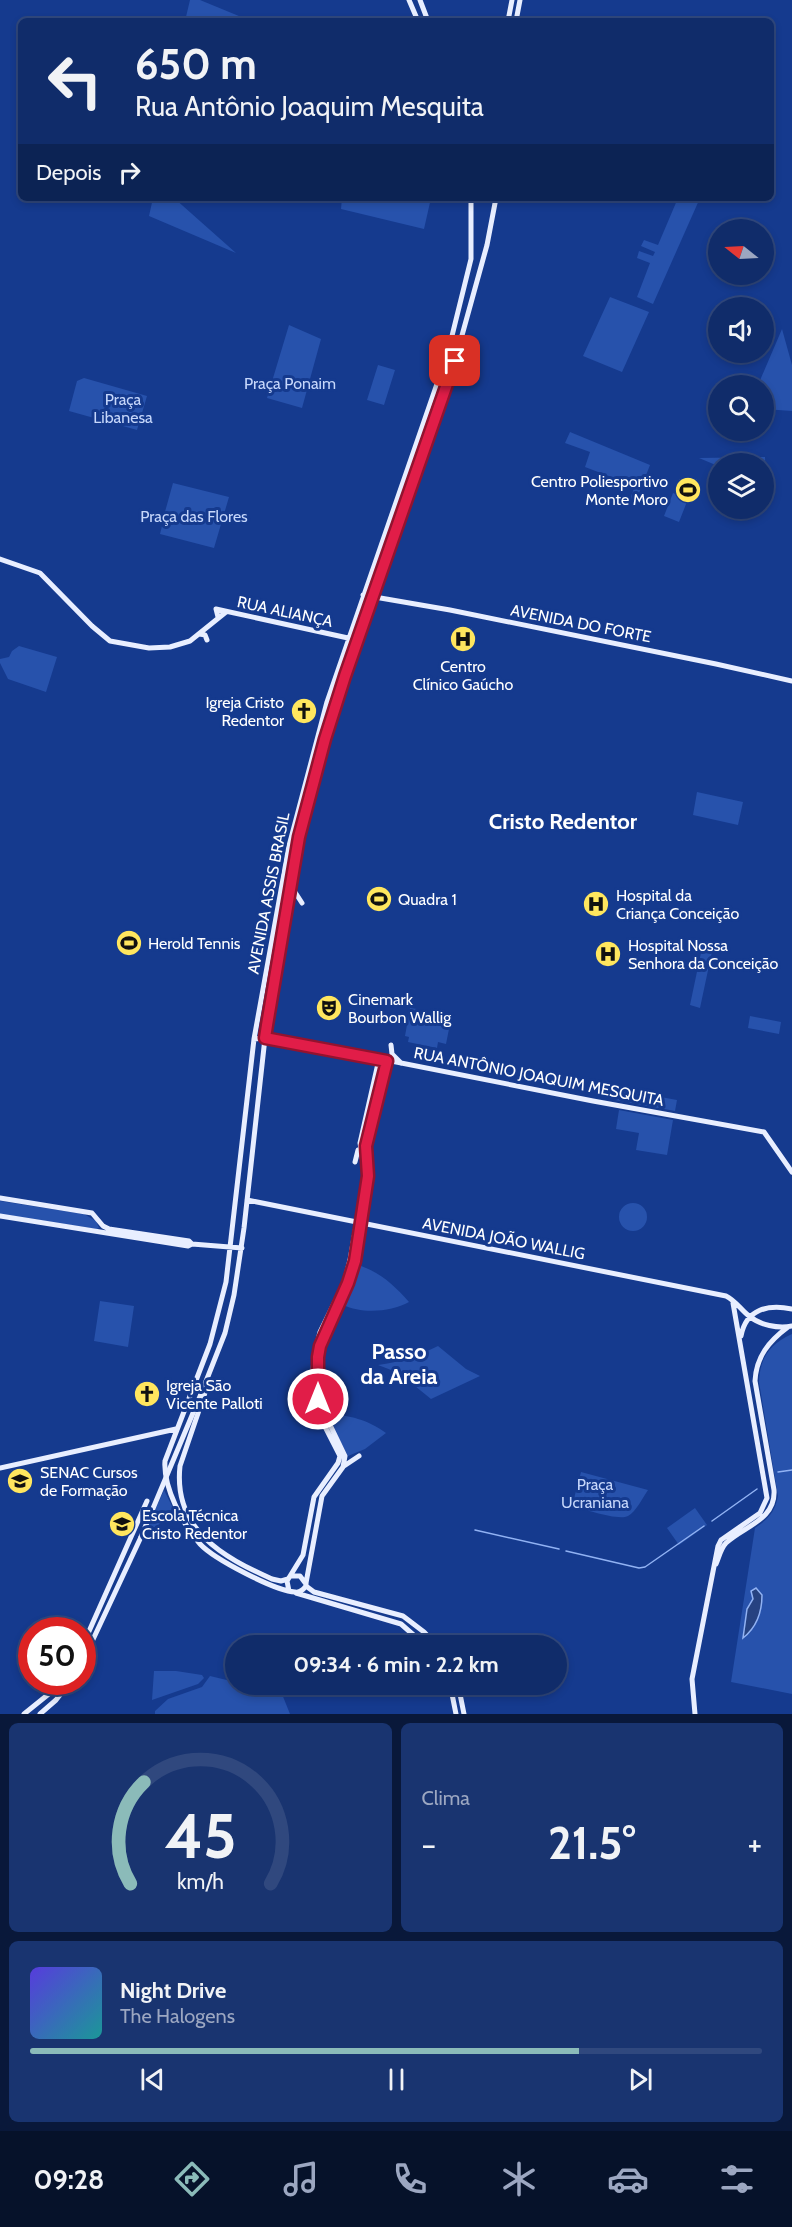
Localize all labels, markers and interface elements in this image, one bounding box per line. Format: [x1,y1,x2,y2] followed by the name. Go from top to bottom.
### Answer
[135,38,257,90] text: 650 m
[36,42,114,120] icon: left
[135,90,484,123] text: Rua Antônio Joaquim Mesquita
[113,156,146,189] icon: right
[36,159,101,186] text: Depois
[708,219,774,285] north arrow
[708,219,774,519] map controls
[708,297,774,363] button: sound
[429,335,480,386] pin
[438,344,471,377] icon: arrive
[244,374,336,393] park label: Praça Ponaim
[708,375,774,441] button: search
[93,390,153,427] park label: Praça Libanesa
[708,453,774,519] button: layers
[531,472,668,509] place label: Centro Poliesportivo Monte Moro
[673,475,703,505] sports icon: Centro Poliesportivo Monte Moro
[140,507,248,526] park label: Praça das Flores
[235,592,335,631] street label: RUA ALIANÇA
[509,601,653,646] street label: AVENIDA DO FORTE
[448,624,478,654] hospital icon: Centro Clínico Gaúcho
[413,657,513,694] place label: Centro Clínico Gaúcho
[206,693,285,730] place label: Igreja Cristo Redentor
[289,696,319,726] church icon: Igreja Cristo Redentor
[489,808,638,835] district label: Cristo Redentor
[244,811,293,975] street label: AVENIDA ASSIS BRASIL
[364,884,394,914] sports icon: Quadra 1
[616,886,739,923] place label: Hospital da Criança Conceição
[581,889,611,919] hospital icon: Hospital da Criança Conceição
[398,890,457,909] place label: Quadra 1
[114,928,144,958] sports icon: Herold Tennis
[148,934,241,953] place label: Herold Tennis
[628,936,778,973] place label: Hospital Nossa Senhora da Conceição
[593,939,623,969] hospital icon: Hospital Nossa Senhora da Conceição
[348,990,452,1027] place label: Cinemark Bourbon Wallig
[314,993,344,1023] theatre icon: Cinemark Bourbon Wallig
[412,1043,666,1110] street label: RUA ANTÔNIO JOAQUIM MESQUITA
[421,1213,587,1264] street label: AVENIDA JOÃO WALLIG
[361,1338,437,1390] district label: Passo da Areia
[286,1367,350,1431] position arrow
[166,1376,263,1413] place label: Igreja São Vicente Palloti
[132,1379,162,1409] church icon: Igreja São Vicente Palloti
[40,1463,138,1500] place label: SENAC Cursos de Formação
[5,1466,35,1496] school or university icon: SENAC Cursos de Formação
[561,1475,629,1512] park label: Praça Ucraniana
[142,1506,248,1543] place label: Escola Técnica Cristo Redentor
[107,1509,137,1539] school or university icon: Escola Técnica Cristo Redentor
[18,1617,96,1695] speed limit sign: 50
[293,1651,499,1678] text: 09:34 · 6 min · 2.2 km
[422,1786,470,1810] text: Clima
[164,1798,236,1874] text: 45
[548,1816,636,1870] text: 21.5°
[422,1824,436,1864] text: −
[747,1824,762,1864] text: +
[177,1869,224,1895] text: km/h
[120,1977,226,2004] text: Night Drive
[120,2004,235,2028] text: The Halogens
[136,2063,169,2096] icon: previous
[380,2063,413,2096] icon: pause
[624,2063,657,2096] icon: next
[171,2158,213,2200] icon: directions
[280,2158,322,2200] icon: music
[389,2158,431,2200] icon: phone
[498,2158,540,2200] icon: climate
[607,2158,649,2200] icon: car
[716,2158,758,2200] icon: filters
[34,2163,104,2196] text: 09:28

